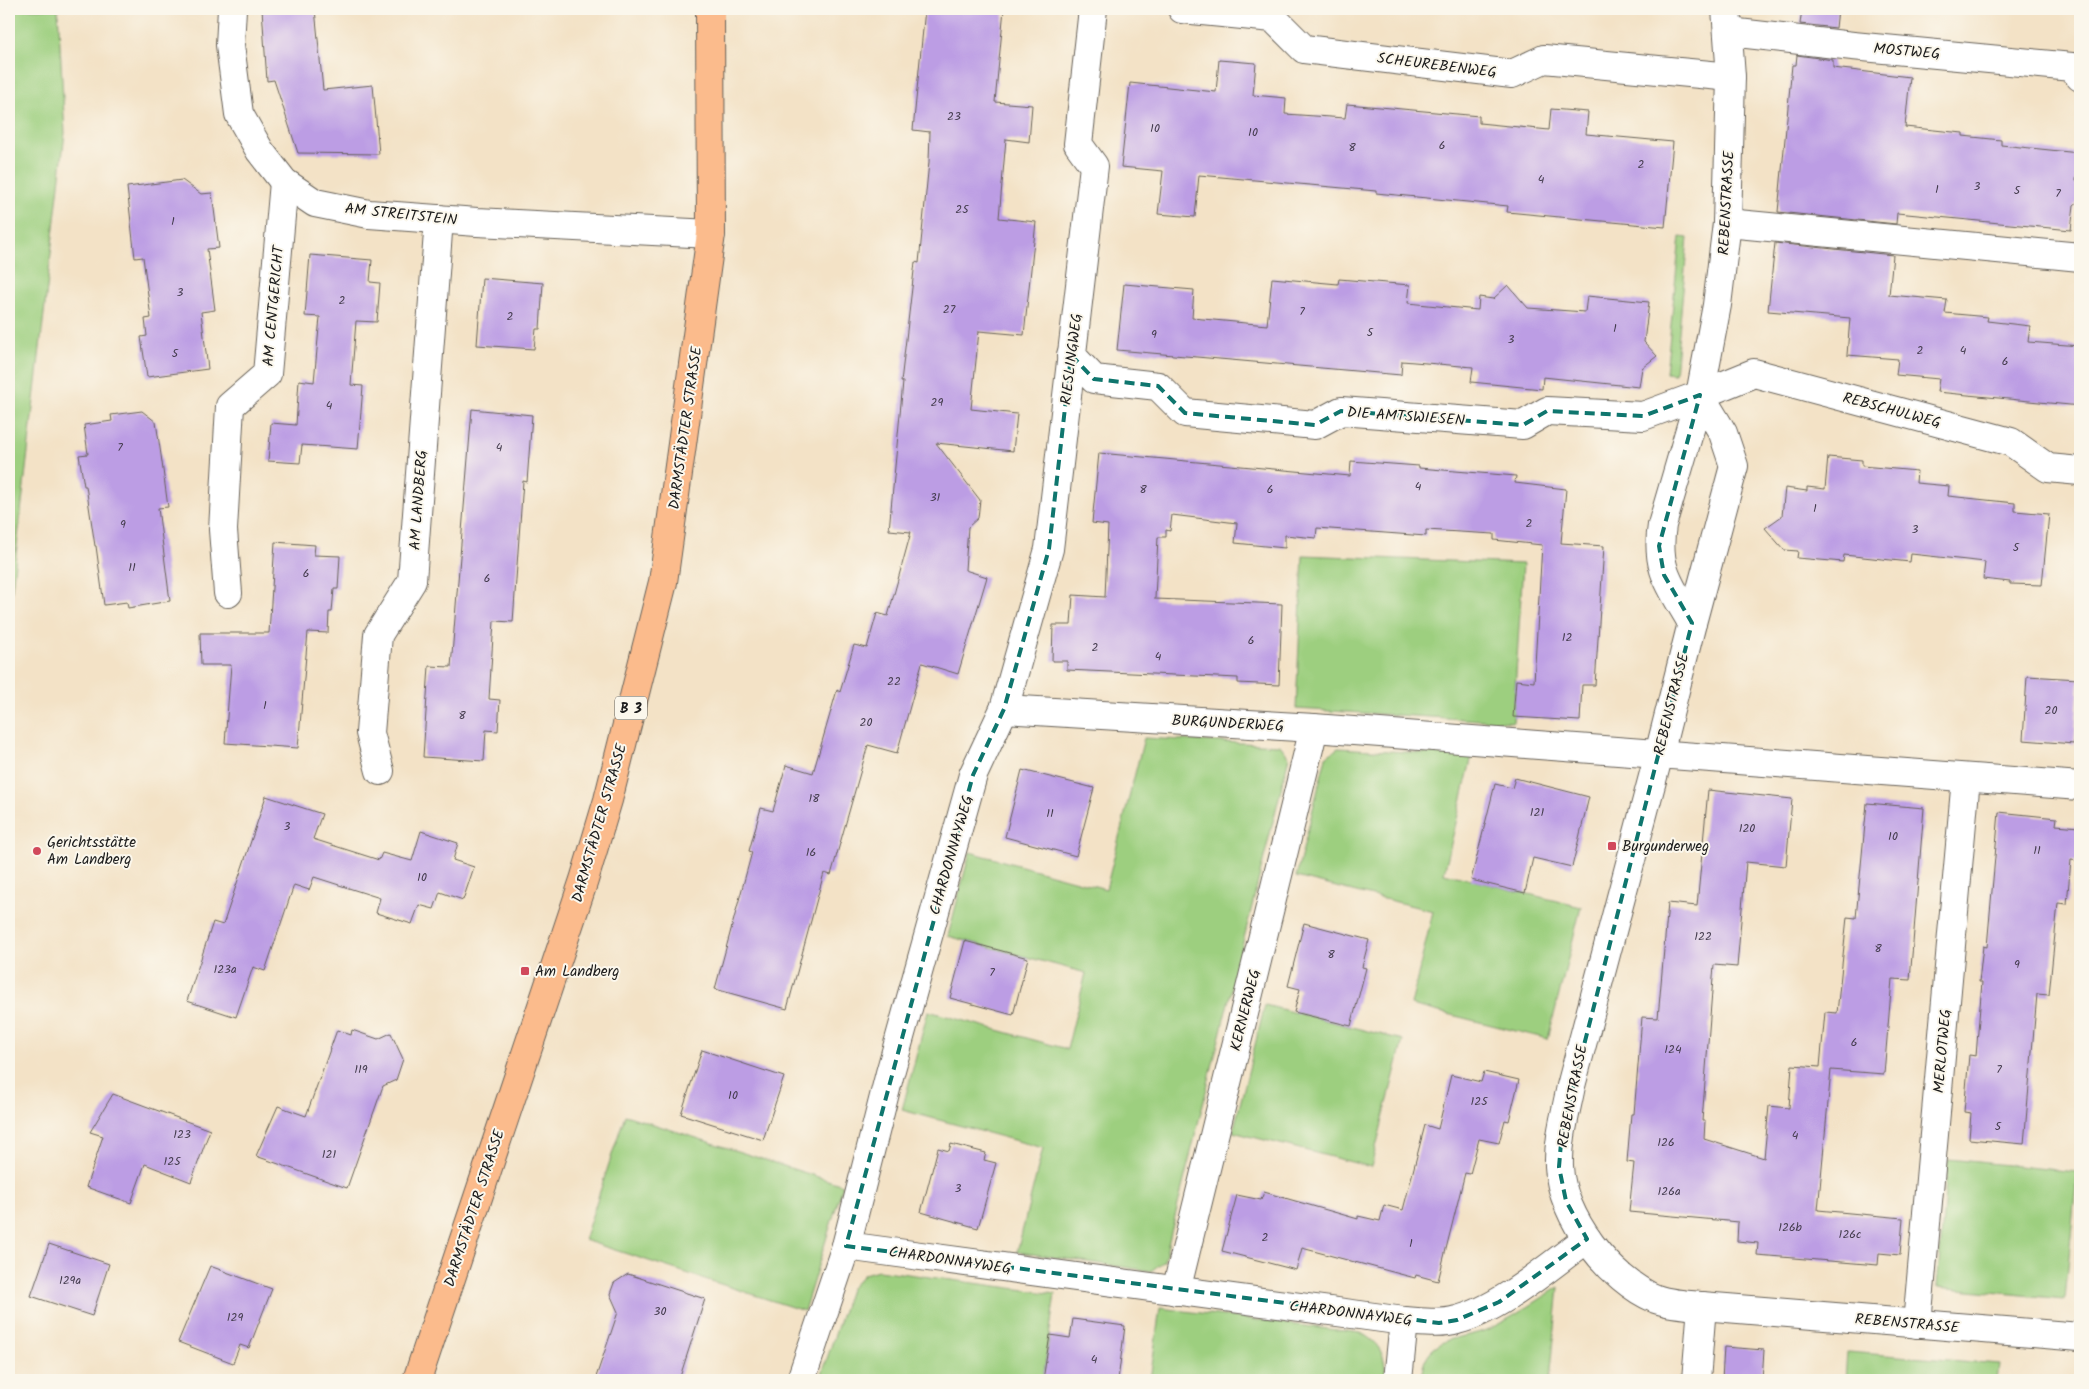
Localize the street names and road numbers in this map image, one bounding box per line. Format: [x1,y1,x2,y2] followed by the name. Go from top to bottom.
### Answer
[1873,37,1941,67] street label: MOSTWEG
[1376,47,1498,85] street label: SCHEUREBENWEG
[1712,149,1742,256] street label: REBENSTRASSE
[344,197,458,233] street label: AM STREITSTEIN
[257,243,291,368] street label: AM CENTGERICHT
[1054,312,1090,406] street label: RIESLINGWEG
[663,344,709,511] street label: DARMSTÄDTER STRASSE
[1840,386,1944,436] street label: REBSCHULWEG
[1346,401,1466,433] street label: DIE AMTSWIESEN
[404,449,434,551] street label: AM LANDBERG
[1648,649,1697,758] street label: REBENSTRASSE
[615,696,647,720] road number: B 3
[1171,709,1285,739] street label: BURGUNDERWEG
[566,740,634,906] street label: DARMSTÄDTER STRASSE
[923,793,981,918] street label: CHARDONNAYWEG
[1224,967,1268,1054] street label: KERNERWEG
[1927,1008,1959,1094] street label: MERLOTWEG
[1551,1041,1595,1150] street label: REBENSTRASSE
[438,1125,512,1290] street label: DARMSTÄDTER STRASSE
[887,1241,1013,1281] street label: CHARDONNAYWEG
[1288,1295,1414,1333] street label: CHARDONNAYWEG
[1854,1307,1961,1341] street label: REBENSTRASSE

